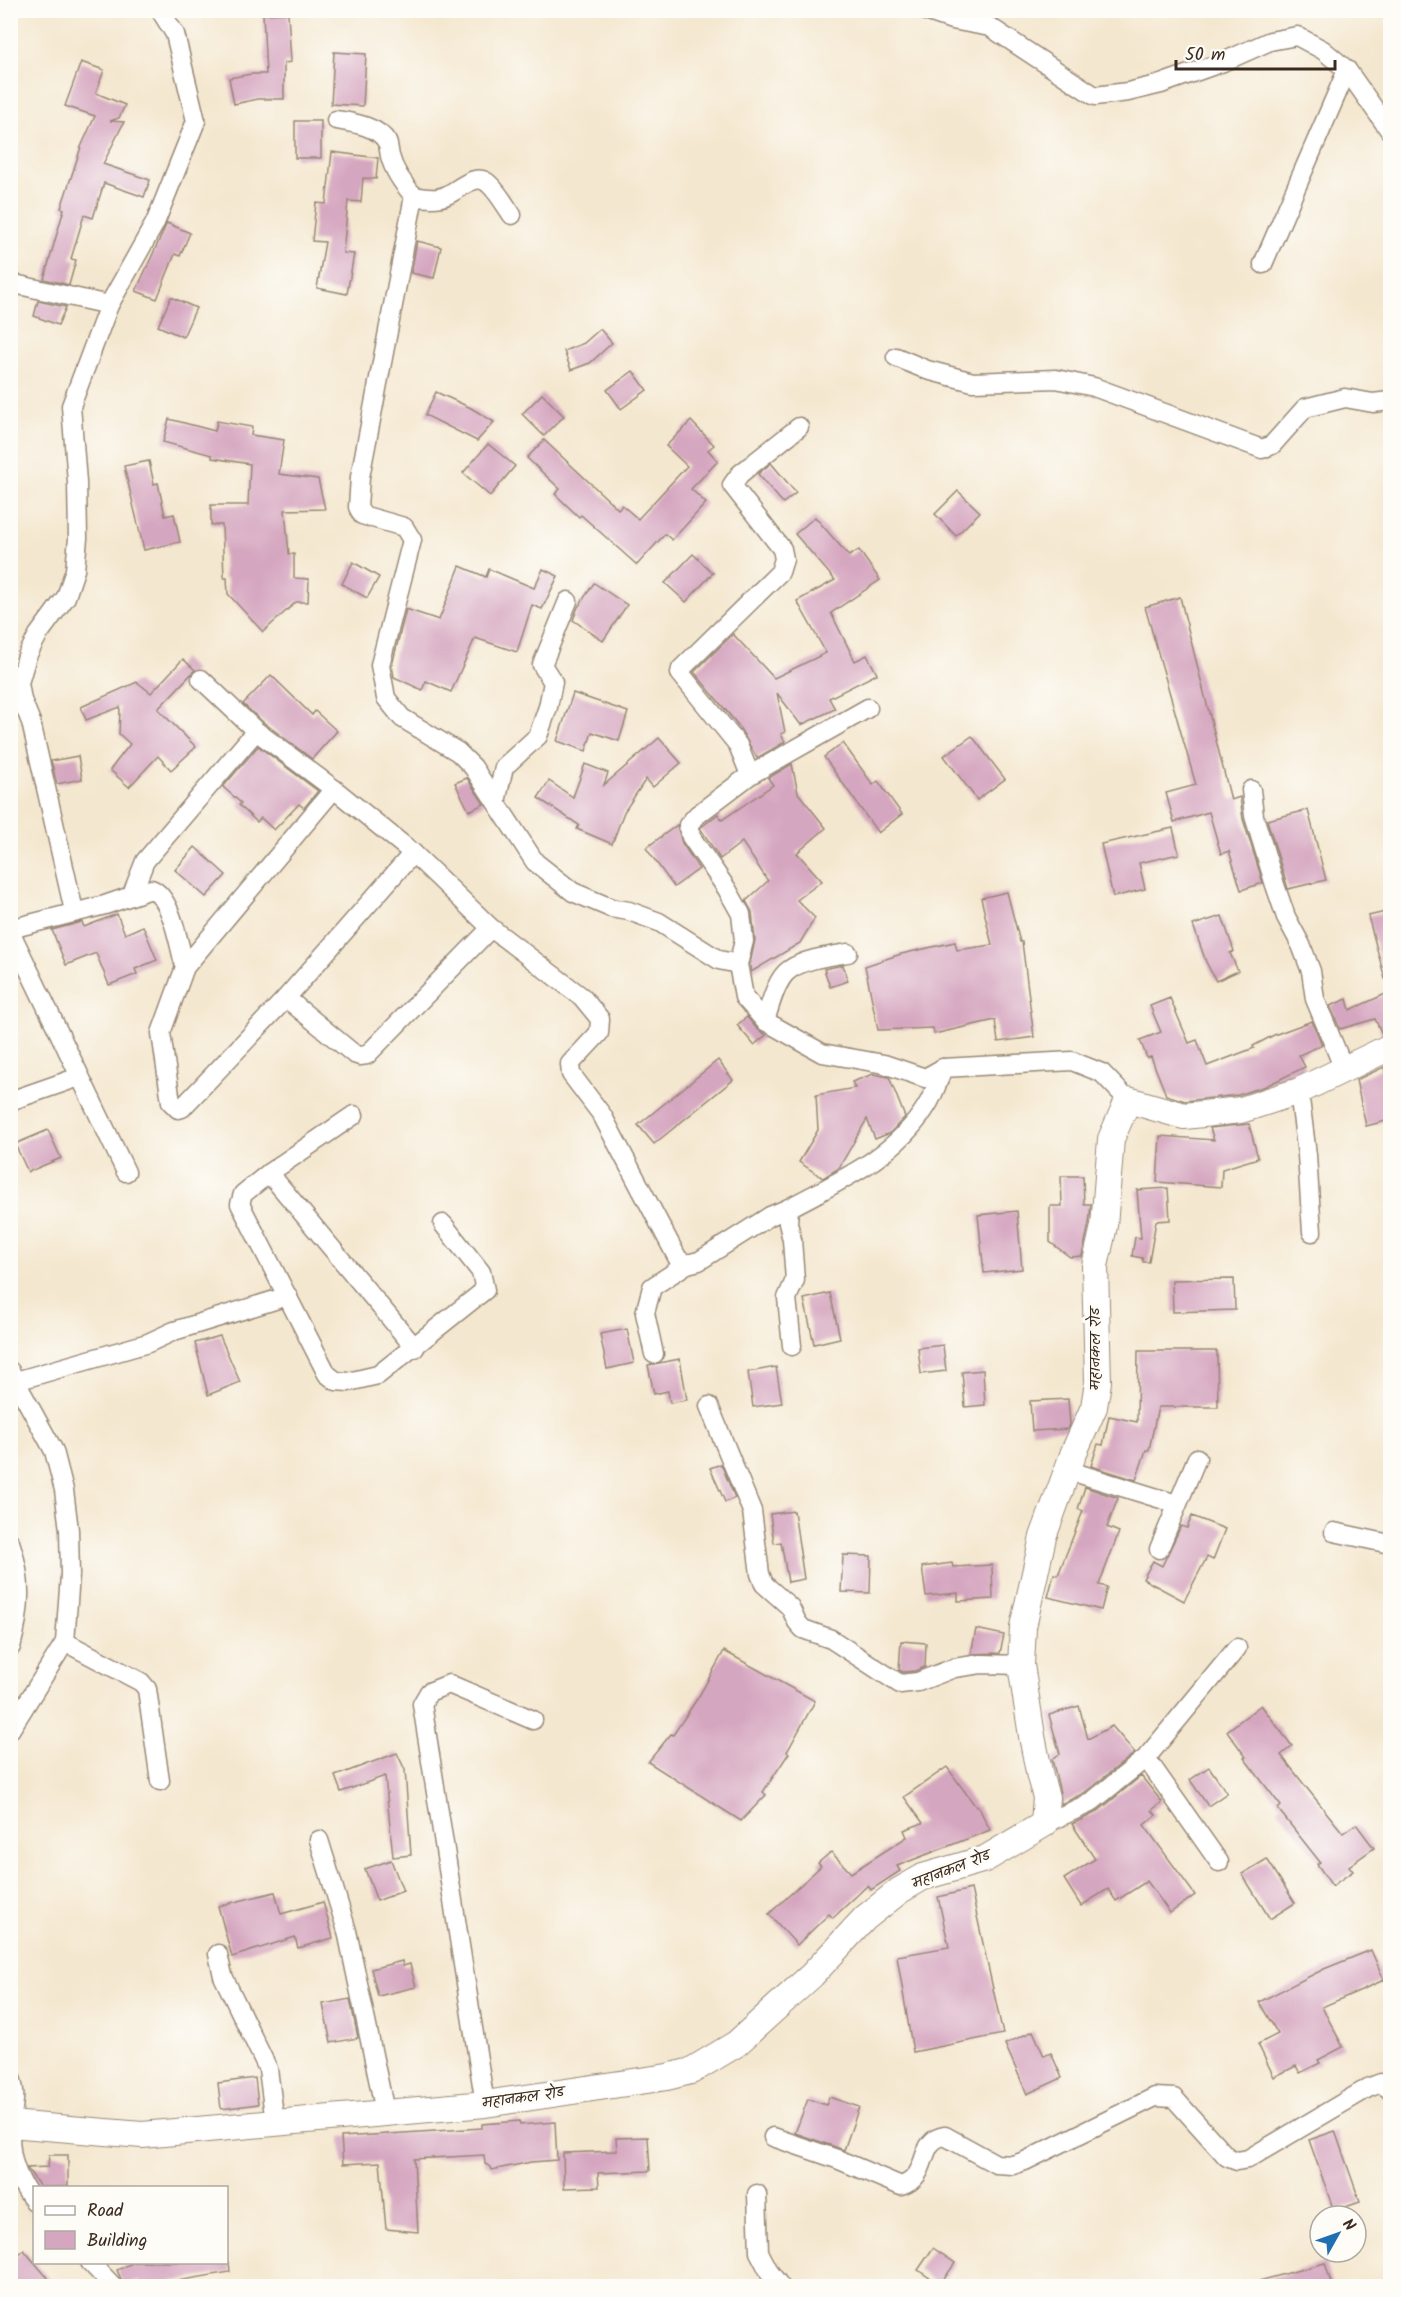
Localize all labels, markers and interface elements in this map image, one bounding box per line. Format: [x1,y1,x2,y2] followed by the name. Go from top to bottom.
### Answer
[1176,33,1335,71] scale bar
[1185,41,1225,70] text: 50 m
[1083,1305,1108,1390] street label: महानकल रोड
[908,1842,997,1896] street label: महानकल रोड
[480,2079,568,2116] street label: महानकल रोड
[33,2186,228,2264] legend
[87,2197,124,2226] text: Road
[1308,2204,1368,2264] north arrow
[1336,2213,1361,2237] text: N
[87,2227,147,2256] text: Building

